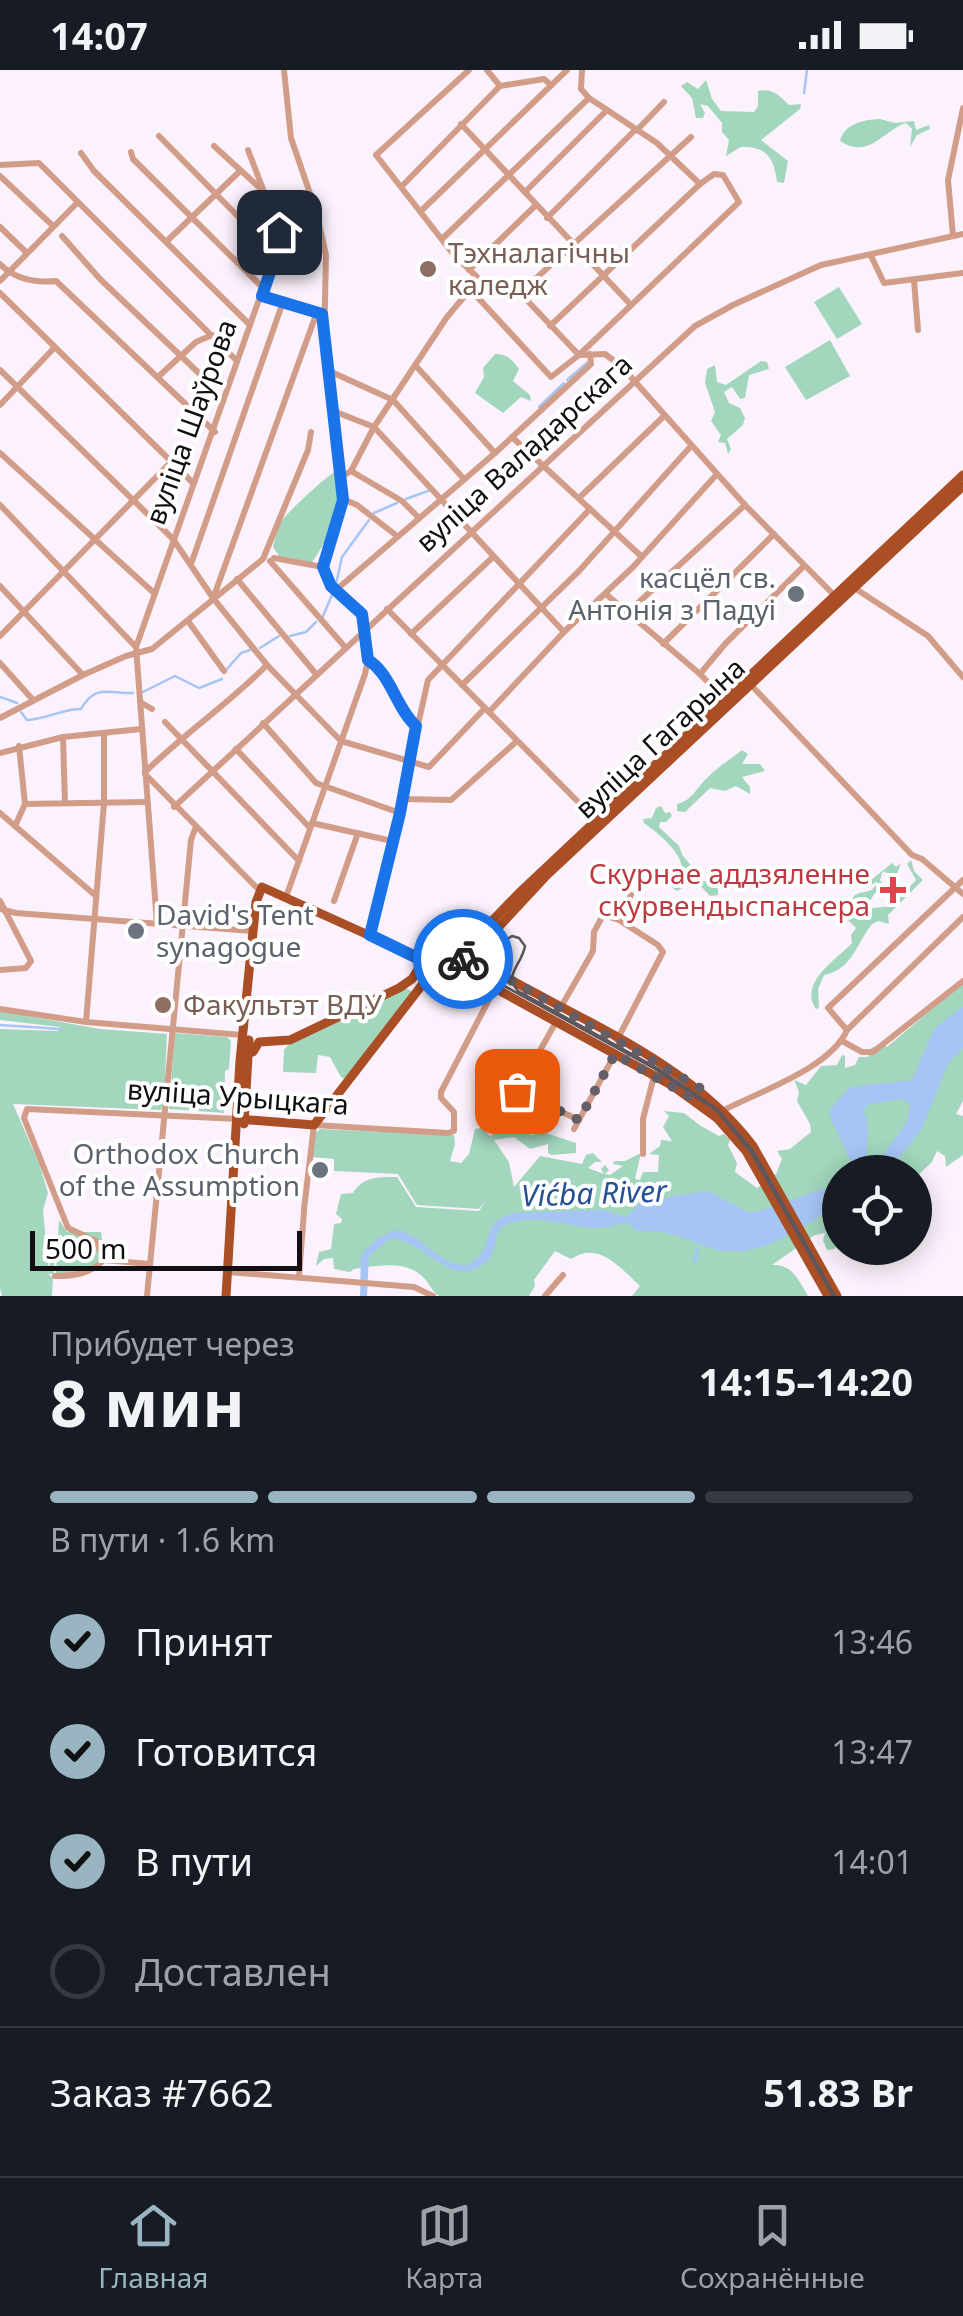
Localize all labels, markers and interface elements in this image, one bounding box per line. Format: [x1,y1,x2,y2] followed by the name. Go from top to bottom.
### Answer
[50,9,148,61] text: 14:07
[237,190,322,275] pin
[252,205,307,260] icon: home
[448,233,630,303] place label: Тэхналагічны каледж
[417,258,439,280] marker: Тэхналагічны каледж
[135,314,245,529] street label: вуліца Шаўрова
[407,345,640,560] street label: вуліца Валадарскага
[568,558,776,628] place label: касцёл св. Антонія з Падуі
[785,583,807,605] marker: касцёл св. Антонія з Падуі
[566,648,753,826] street label: вуліца Гагарына
[589,854,870,924] place label: Скурнае аддзяленне скурвендыспансера
[880,877,906,903] marker: Скурнае аддзяленне скурвендыспансера
[156,895,314,965] place label: David's Tent synagogue
[413,909,513,1009] courier
[125,920,147,942] marker: David's Tent synagogue
[436,932,491,987] icon: bike
[183,985,383,1023] place label: Факультэт ВДУ
[152,994,174,1016] marker: Факультэт ВДУ
[475,1049,560,1134] pin
[490,1064,545,1119] icon: bag
[126,1069,350,1123] street label: вуліца Урыцкага
[59,1134,300,1204] place label: Orthodox Church of the Assumption
[822,1155,932,1265] map controls
[822,1155,932,1265] button: locate
[309,1159,331,1181] marker: Orthodox Church of the Assumption
[520,1169,669,1216] water label: Vićba River
[30,1226,302,1270] scale bar
[45,1229,127,1267] text: 500 m
[50,1322,295,1365] text: Прибудет через
[699,1355,913,1407] text: 14:15–14:20
[50,1358,245,1446] text: 8 мин
[50,1518,275,1561] text: В пути · 1.6 km
[50,1614,105,1669] icon: check
[135,1615,272,1667] text: Принят
[831,1620,913,1663] text: 13:46
[50,1724,105,1779] icon: check
[135,1725,317,1777] text: Готовится
[831,1730,913,1773] text: 13:47
[50,1834,105,1889] icon: check
[135,1835,253,1887] text: В пути
[831,1840,913,1883] text: 14:01
[135,1945,331,1997] text: Доставлен
[50,2066,274,2118] text: Заказ #7662
[763,2066,913,2118] text: 51.83 Br
[98,2198,208,2296] tab: Главная
[405,2198,483,2296] tab: Карта
[680,2198,865,2296] tab: Сохранённые

